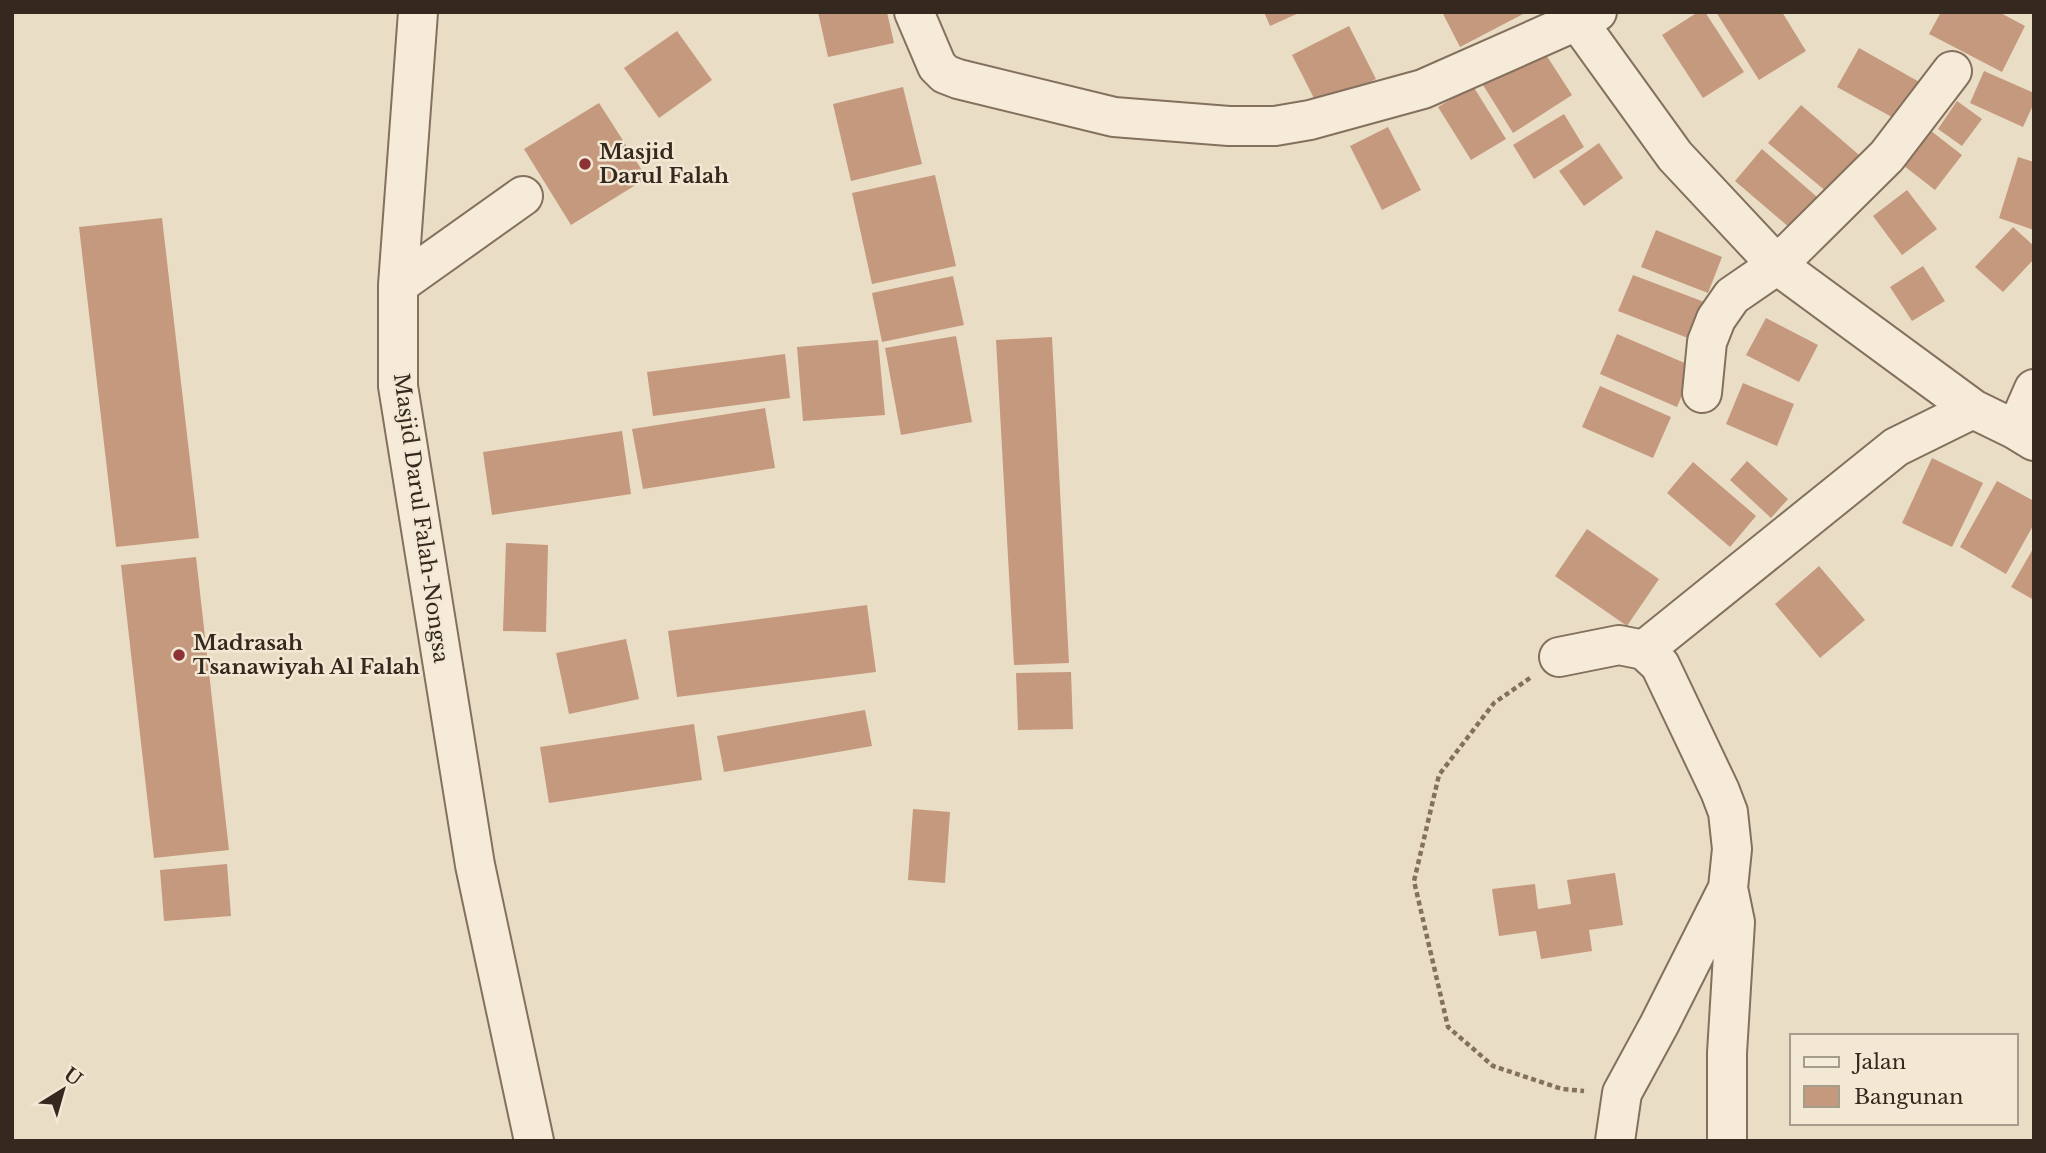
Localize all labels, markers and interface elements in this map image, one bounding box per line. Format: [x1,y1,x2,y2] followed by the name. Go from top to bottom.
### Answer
[599,139,729,189] place label: Masjid Darul Falah
[577,156,593,172] marker: Masjid Darul Falah
[388,371,454,665] street label: Masjid Darul Falah-Nongsa
[193,630,420,680] place label: Madrasah Tsanawiyah Al Falah
[171,647,187,663] marker: Madrasah Tsanawiyah Al Falah
[1790,1034,2018,1125] legend
[1851,1049,1906,1075] text: Jalan
[28,1055,98,1125] north arrow
[59,1063,87,1091] text: U
[1854,1084,1963,1110] text: Bangunan

